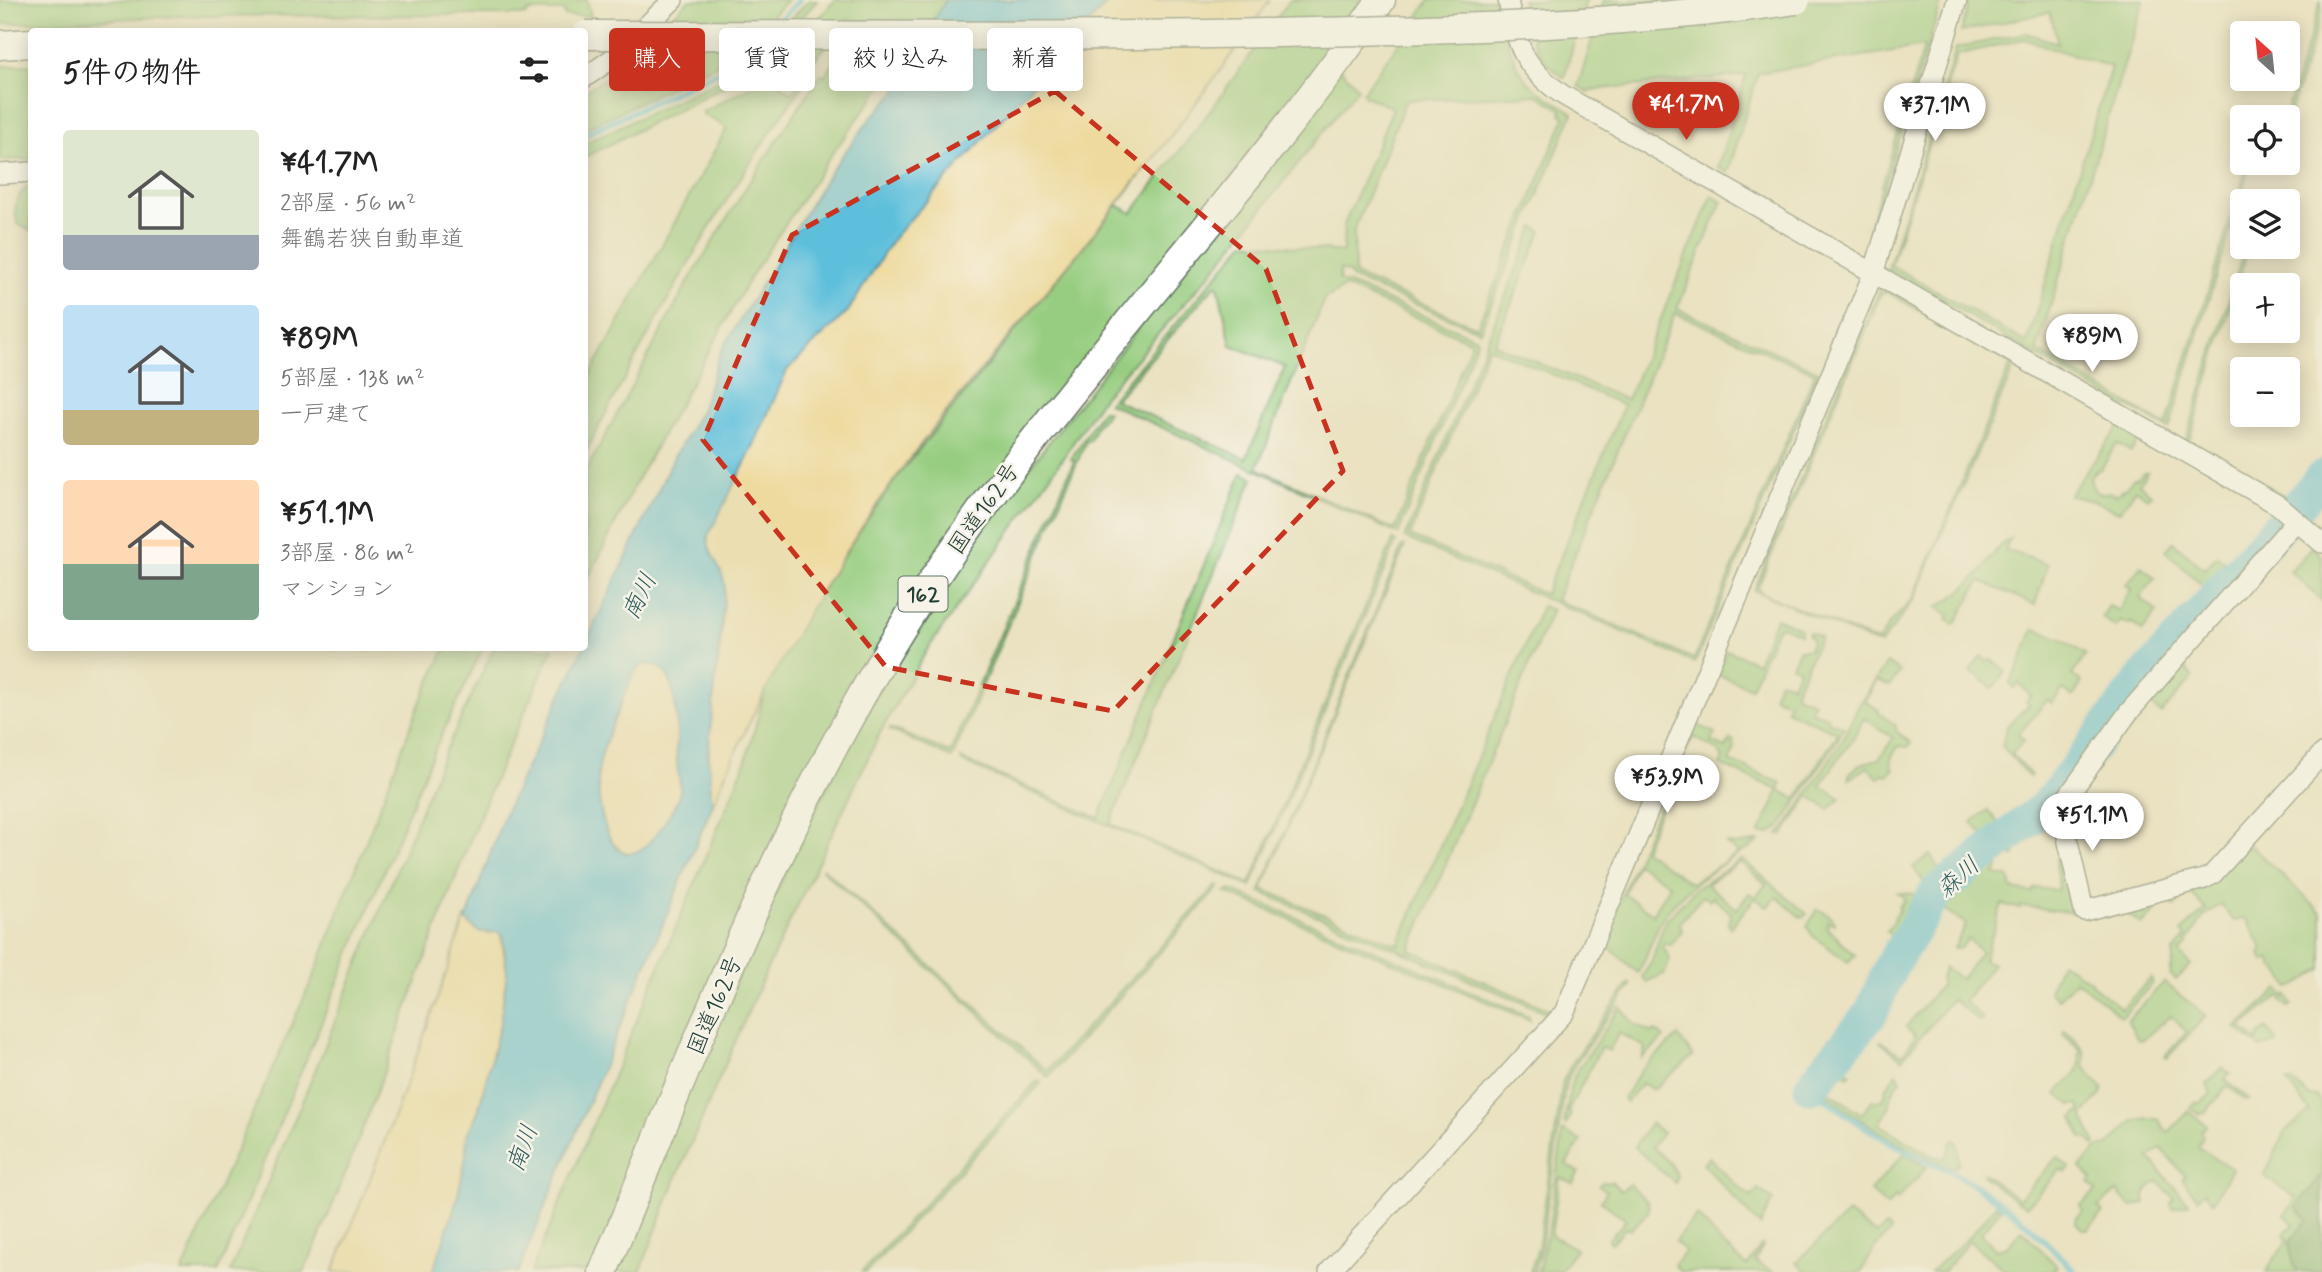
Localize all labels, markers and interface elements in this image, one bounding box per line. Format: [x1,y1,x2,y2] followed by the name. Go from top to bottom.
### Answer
[2230,21,2300,91] north arrow
[2230,21,2300,427] map controls
[609,28,705,91] chip: 購入
[719,28,815,91] chip: 賃貸
[829,28,973,91] chip: 絞り込み
[987,28,1083,91] chip: 新着
[515,51,553,89] icon: filters
[63,54,201,93] text: 5件の物件
[1629,82,1743,142] pin: ¥41.7M
[1878,83,1992,143] pin: ¥37.1M
[1648,90,1724,120] text: ¥41.7M
[1900,91,1970,121] text: ¥37.1M
[2230,105,2300,175] button: locate
[280,144,378,183] text: ¥41.7M
[119,158,203,242] icon: home
[280,189,416,219] text: 2部屋 · 56 m²
[2230,189,2300,259] button: layers
[280,225,464,255] text: 舞鶴若狭自動車道
[2230,273,2300,343] button: +
[2051,314,2133,374] pin: ¥89M
[280,319,358,358] text: ¥89M
[2062,322,2122,352] text: ¥89M
[119,333,203,417] icon: home
[2230,357,2300,427] button: −
[280,364,425,394] text: 5部屋 · 138 m²
[280,400,372,430] text: 一戸建て
[942,457,1027,561] street label: 国道162号
[280,494,374,533] text: ¥51.1M
[119,508,203,592] icon: home
[280,539,414,569] text: 3部屋 · 86 m²
[616,568,665,625] water label: 南川
[280,575,394,605] text: マンション
[898,576,948,612] road number: 162
[1610,756,1724,815] pin: ¥53.9M
[1630,763,1704,793] text: ¥53.9M
[2035,794,2149,853] pin: ¥51.1M
[2056,801,2128,831] text: ¥51.1M
[1931,851,1987,906] water label: 森川
[681,951,750,1060] street label: 国道162号
[501,1121,546,1176] water label: 南川

